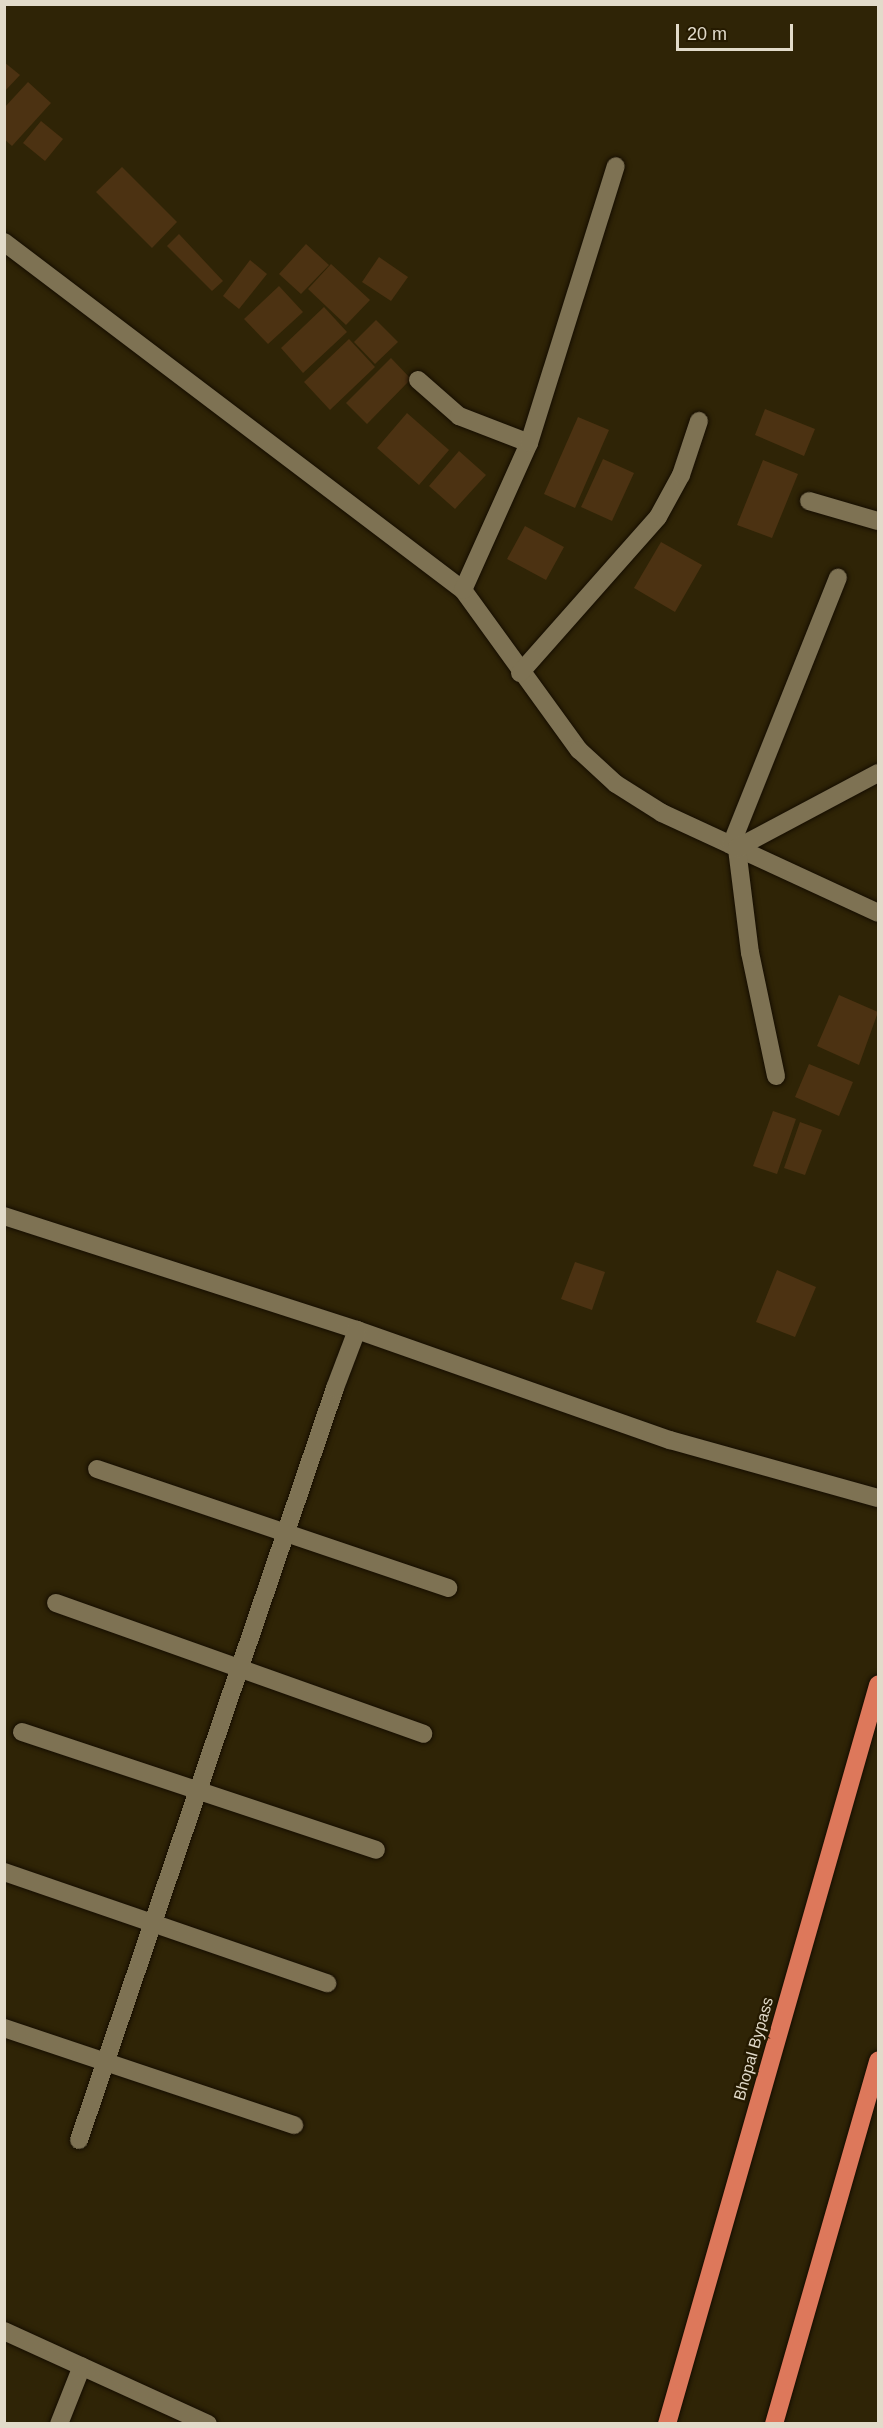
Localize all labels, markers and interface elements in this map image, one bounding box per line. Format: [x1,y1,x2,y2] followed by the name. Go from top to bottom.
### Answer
[679,12,796,50] scale bar
[687,24,727,44] text: 20 m
[730,1995,778,2103] street label: Bhopal Bypass

